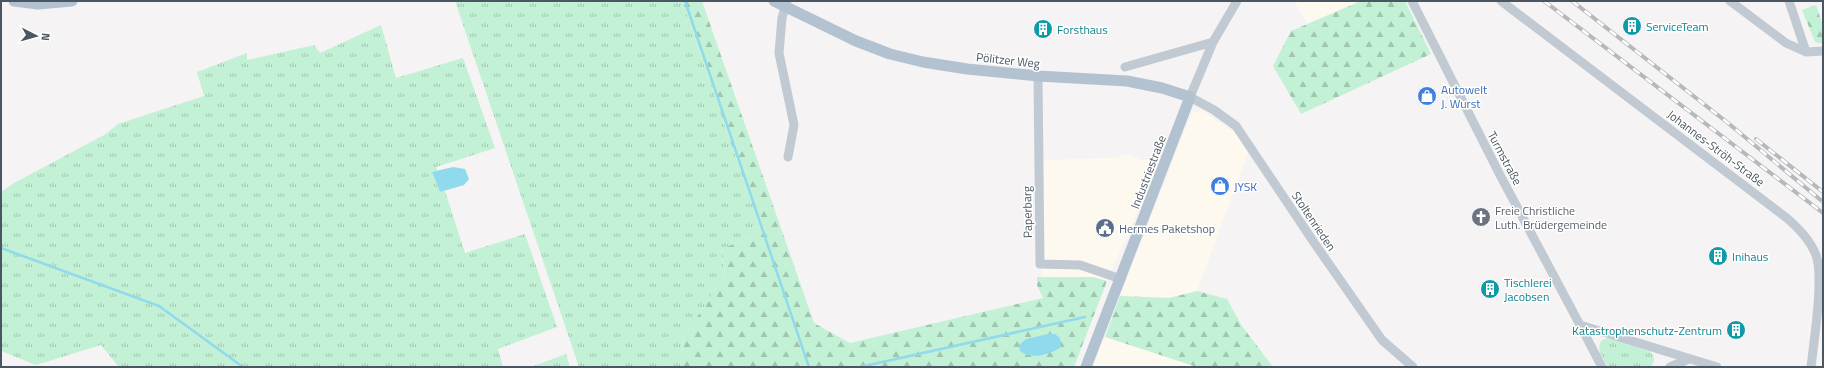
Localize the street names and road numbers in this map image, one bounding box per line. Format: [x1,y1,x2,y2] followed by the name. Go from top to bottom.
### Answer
[975,47,1041,73] street label: Pölitzer Weg
[1663,105,1769,191] street label: Johannes-Ströh-Straße
[1483,128,1527,188] street label: Turmstraße
[1125,132,1171,212] street label: Industriestraße
[1017,186,1037,238] street label: Paperbarg
[1287,187,1341,255] street label: Stoltenrieden

